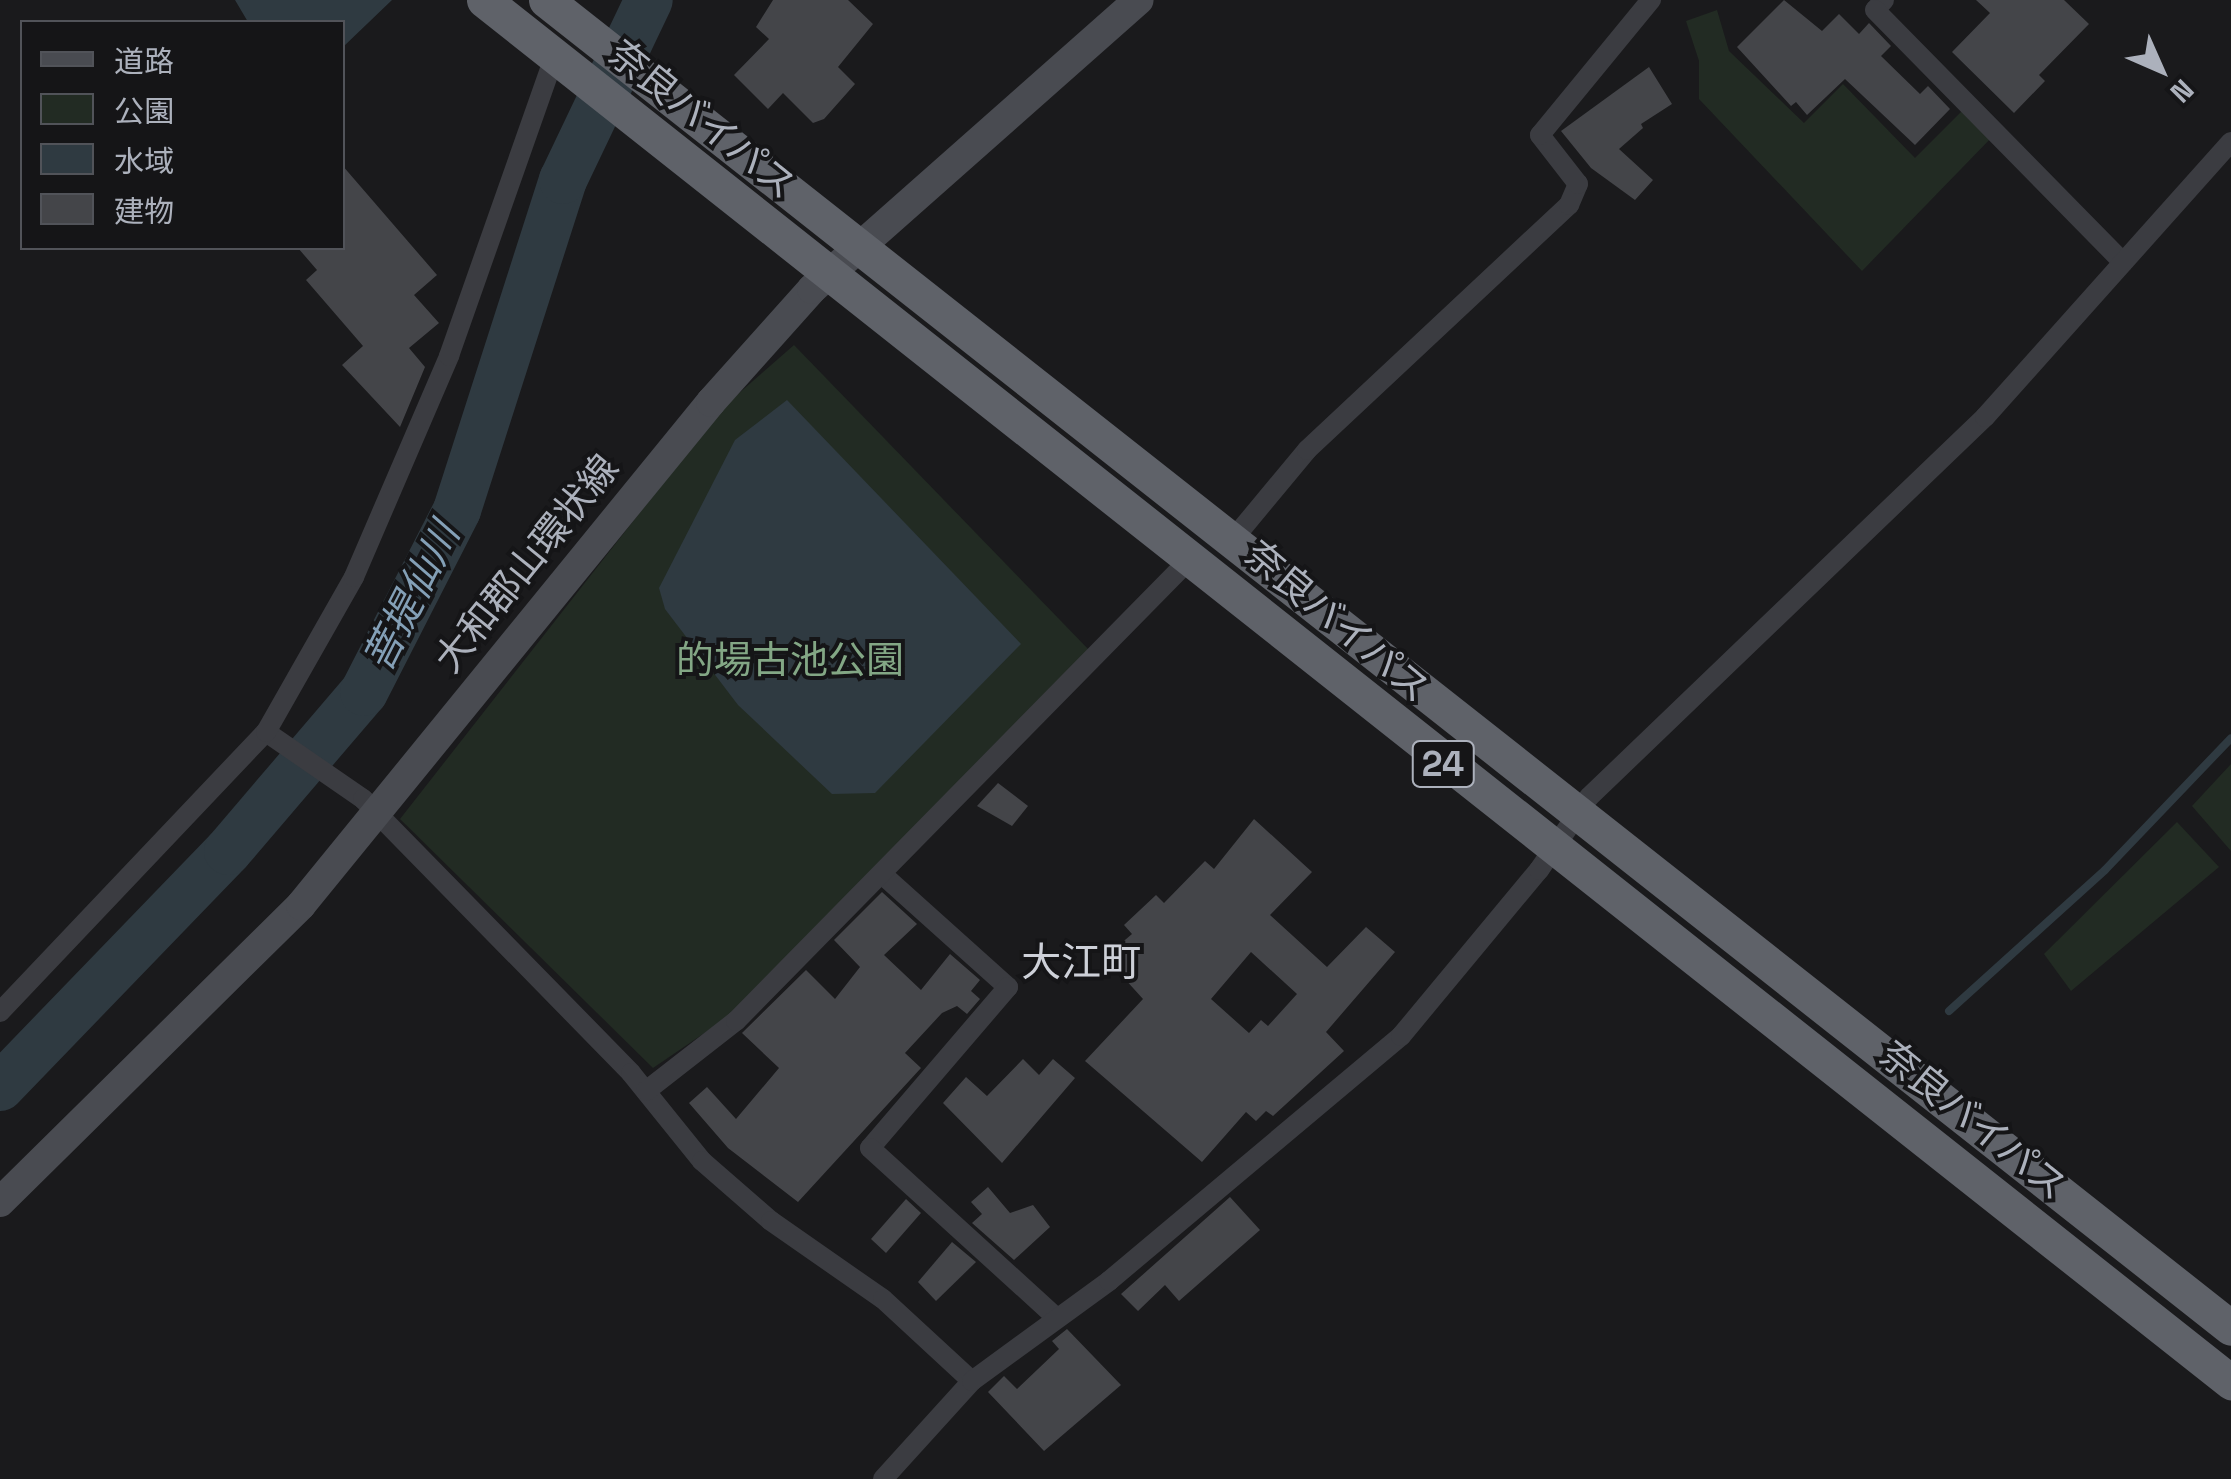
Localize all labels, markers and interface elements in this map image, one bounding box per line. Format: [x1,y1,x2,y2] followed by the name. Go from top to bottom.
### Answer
[20,20,345,250] legend
[2111,20,2211,120] north arrow
[599,31,805,209] street label: 奈良バイパス
[114,42,174,81] text: 道路
[2163,72,2202,111] text: N
[114,92,174,131] text: 公園
[114,142,174,181] text: 水域
[114,192,174,231] text: 建物
[426,446,628,682] street label: 大和郡山環状線
[354,515,470,679] water label: 菩提仙川
[1235,531,1439,713] street label: 奈良バイパス
[676,638,904,684] park label: 的場古池公園
[1410,734,1476,794] road number: 24
[1021,939,1141,987] district label: 大江町
[1870,1032,2076,1210] street label: 奈良バイパス

